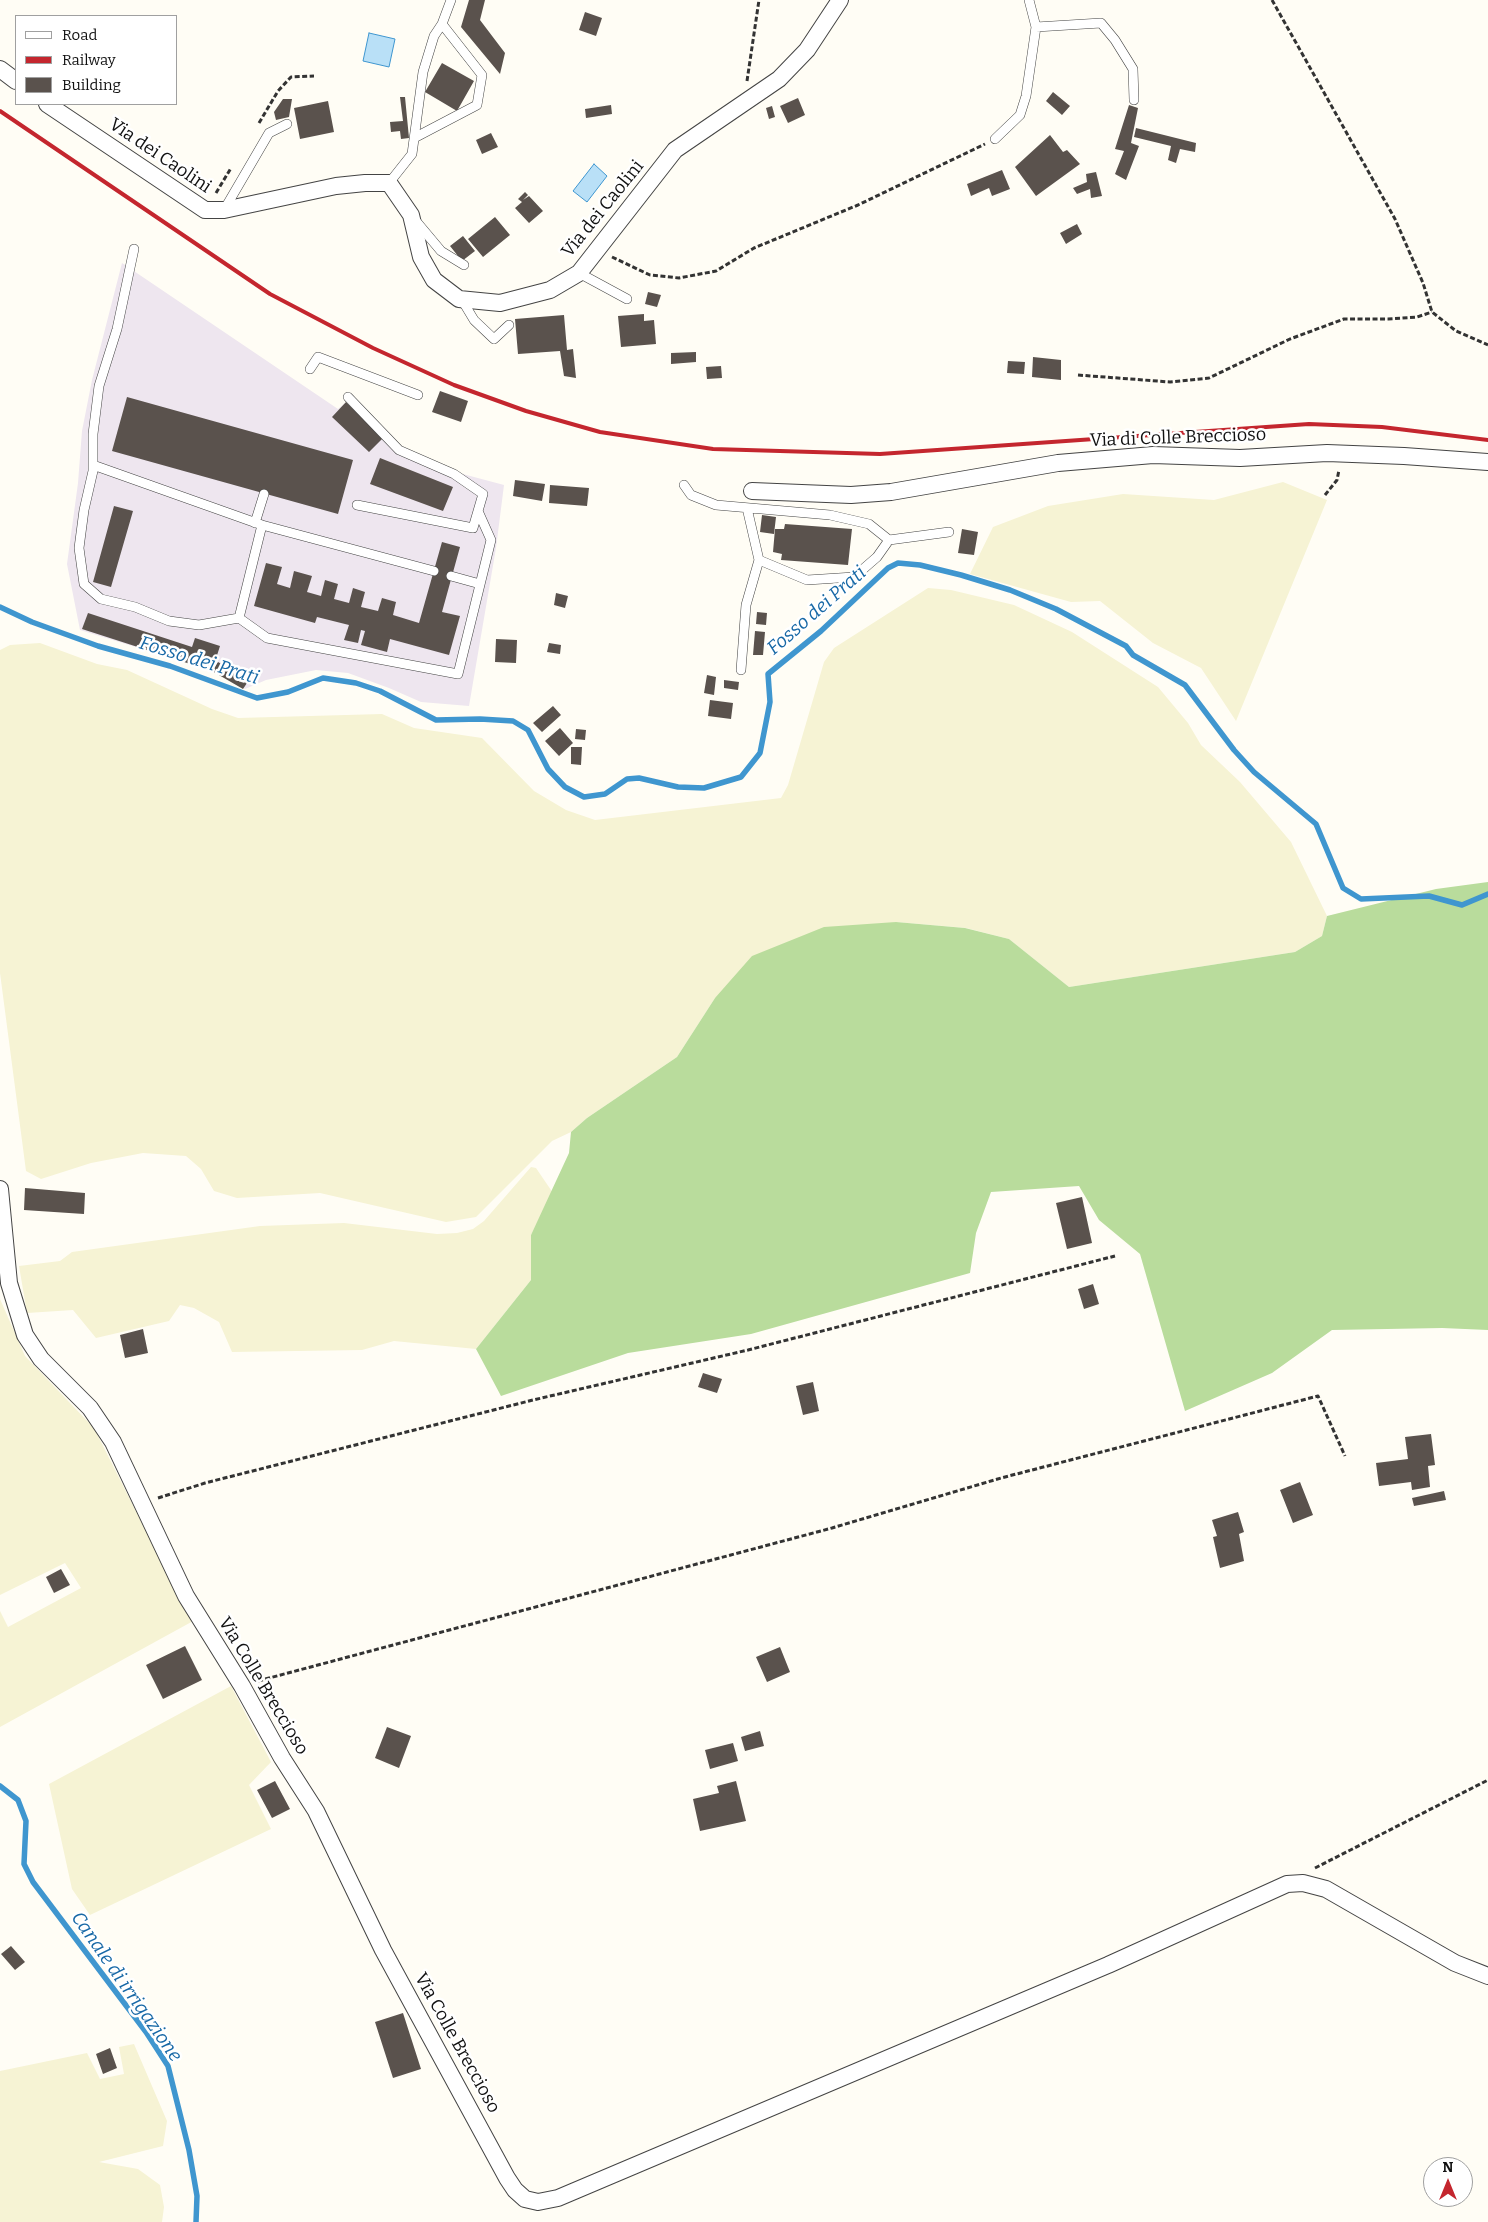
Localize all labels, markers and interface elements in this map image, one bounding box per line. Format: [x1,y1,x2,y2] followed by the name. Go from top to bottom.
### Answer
[15,15,178,105] legend
[62,26,97,44] text: Road
[62,51,116,69] text: Railway
[62,76,121,94] text: Building
[105,114,215,198] street label: Via dei Caolini
[557,156,649,262] street label: Via dei Caolini
[1090,424,1266,452] street label: Via di Colle Breccioso
[763,562,871,660] water label: Fosso dei Prati
[137,632,261,690] water label: Fosso dei Prati
[213,1613,313,1759] street label: Via Colle Breccioso
[66,1908,186,2066] water label: Canale di irrigazione
[410,1969,504,2117] street label: Via Colle Breccioso
[1423,2157,1473,2207] north arrow
[1443,2159,1453,2176] text: N

